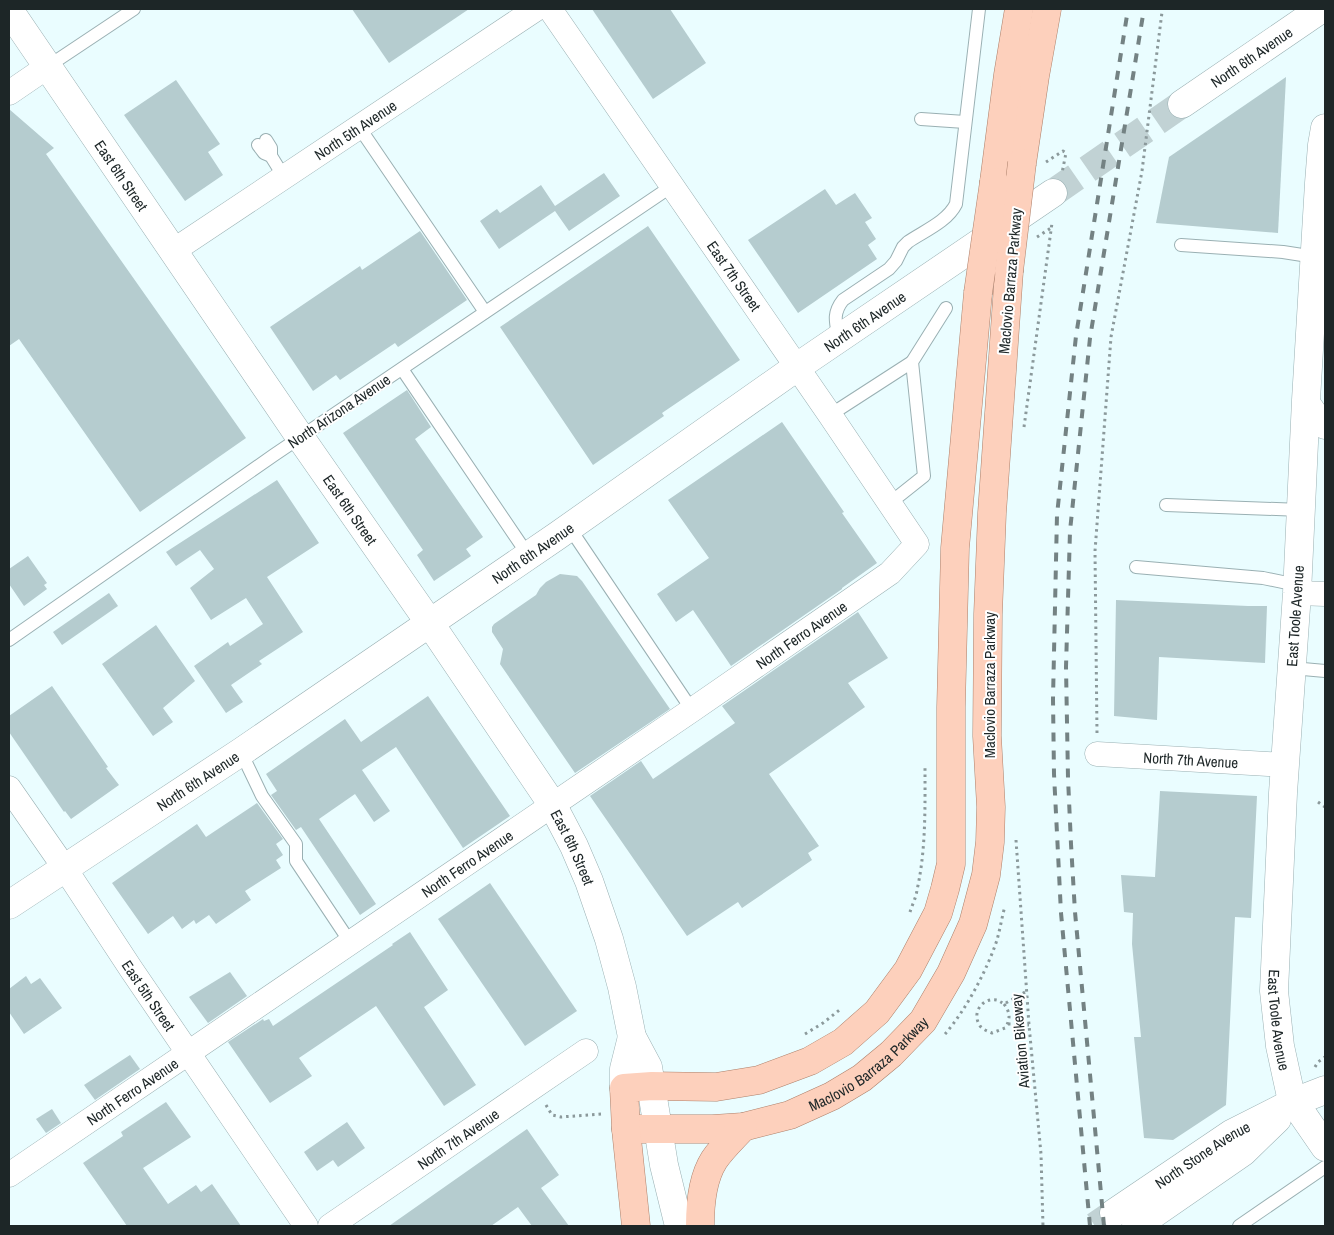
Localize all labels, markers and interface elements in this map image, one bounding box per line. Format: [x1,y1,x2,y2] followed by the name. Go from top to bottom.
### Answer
[1206,21,1297,92] street label: North 6th Avenue
[310,94,401,165] street label: North 5th Avenue
[90,136,154,215] street label: East 6th Street
[993,206,1027,355] street label: Maclovio Barraza Parkway
[702,237,766,316] street label: East 7th Street
[819,286,910,356] street label: North 6th Avenue
[284,369,395,453] street label: North Arizona Avenue
[319,470,383,549] street label: East 6th Street
[487,517,578,588] street label: North 6th Avenue
[1281,564,1309,667] street label: East Toole Avenue
[751,595,851,673] street label: North Ferro Avenue
[979,611,1000,758] street label: Maclovio Barraza Parkway
[152,746,243,815] street label: North 6th Avenue
[1143,746,1239,773] street label: North 7th Avenue
[546,806,600,888] street label: East 6th Street
[417,824,517,902] street label: North Ferro Avenue
[117,956,181,1035] street label: East 5th Street
[1264,969,1296,1073] street label: East Toole Avenue
[1005,992,1035,1090] street label: Aviation Bikeway
[805,1011,933,1116] street label: Maclovio Barraza Parkway
[82,1052,182,1130] street label: North Ferro Avenue
[413,1103,503,1174] street label: North 7th Avenue
[1150,1116,1254,1193] street label: North Stone Avenue

